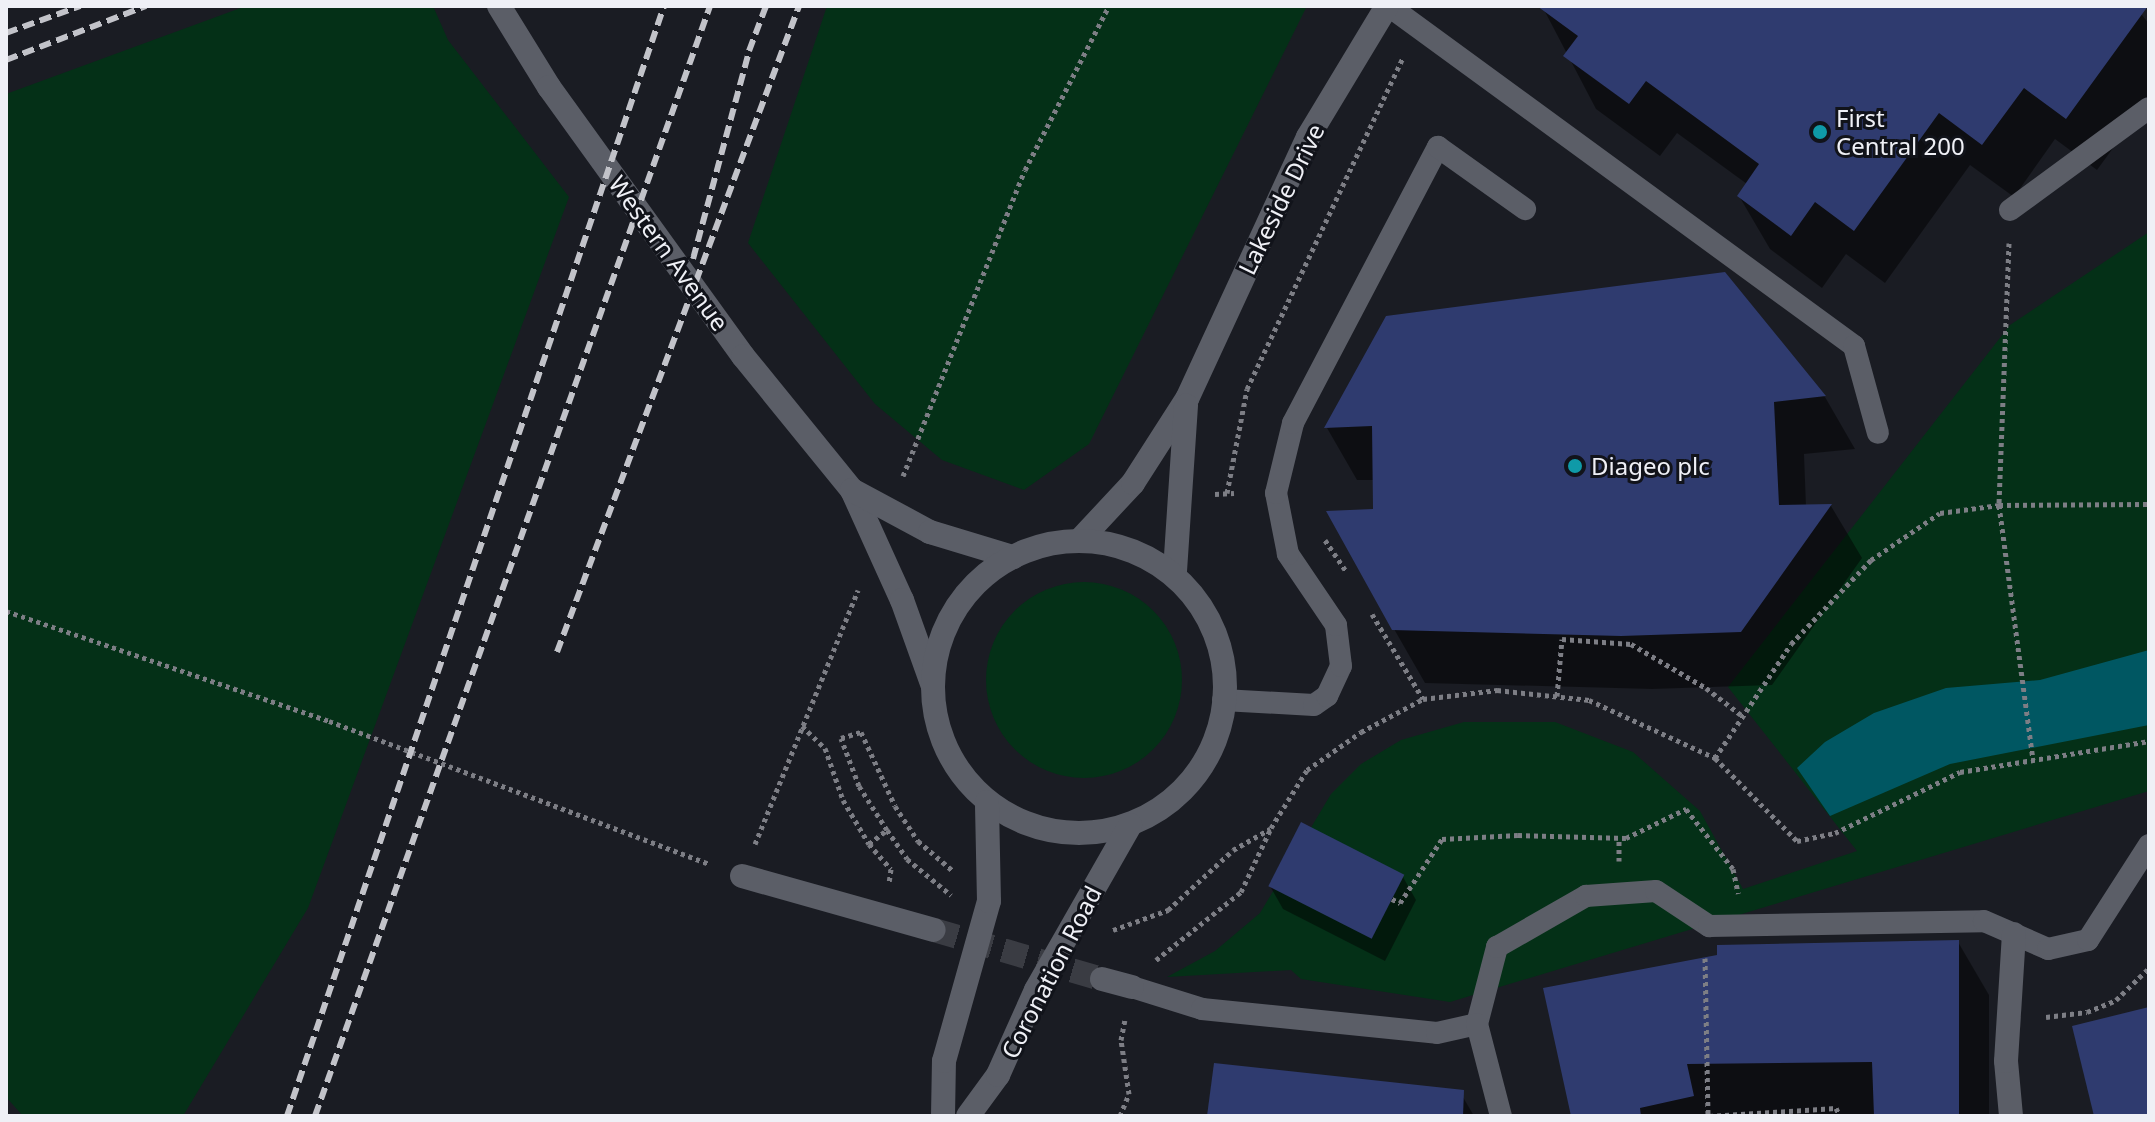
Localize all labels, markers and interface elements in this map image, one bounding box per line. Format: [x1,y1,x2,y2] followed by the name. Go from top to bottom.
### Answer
[1836,104,1965,160] place label: First Central 200
[1232,119,1330,279] street label: Lakeside Drive
[1811,123,1829,141] marker: First Central 200
[603,170,735,336] street label: Western Avenue
[1591,452,1710,480] place label: Diageo plc
[1566,457,1584,475] marker: Diageo plc
[995,881,1107,1063] street label: Coronation Road

